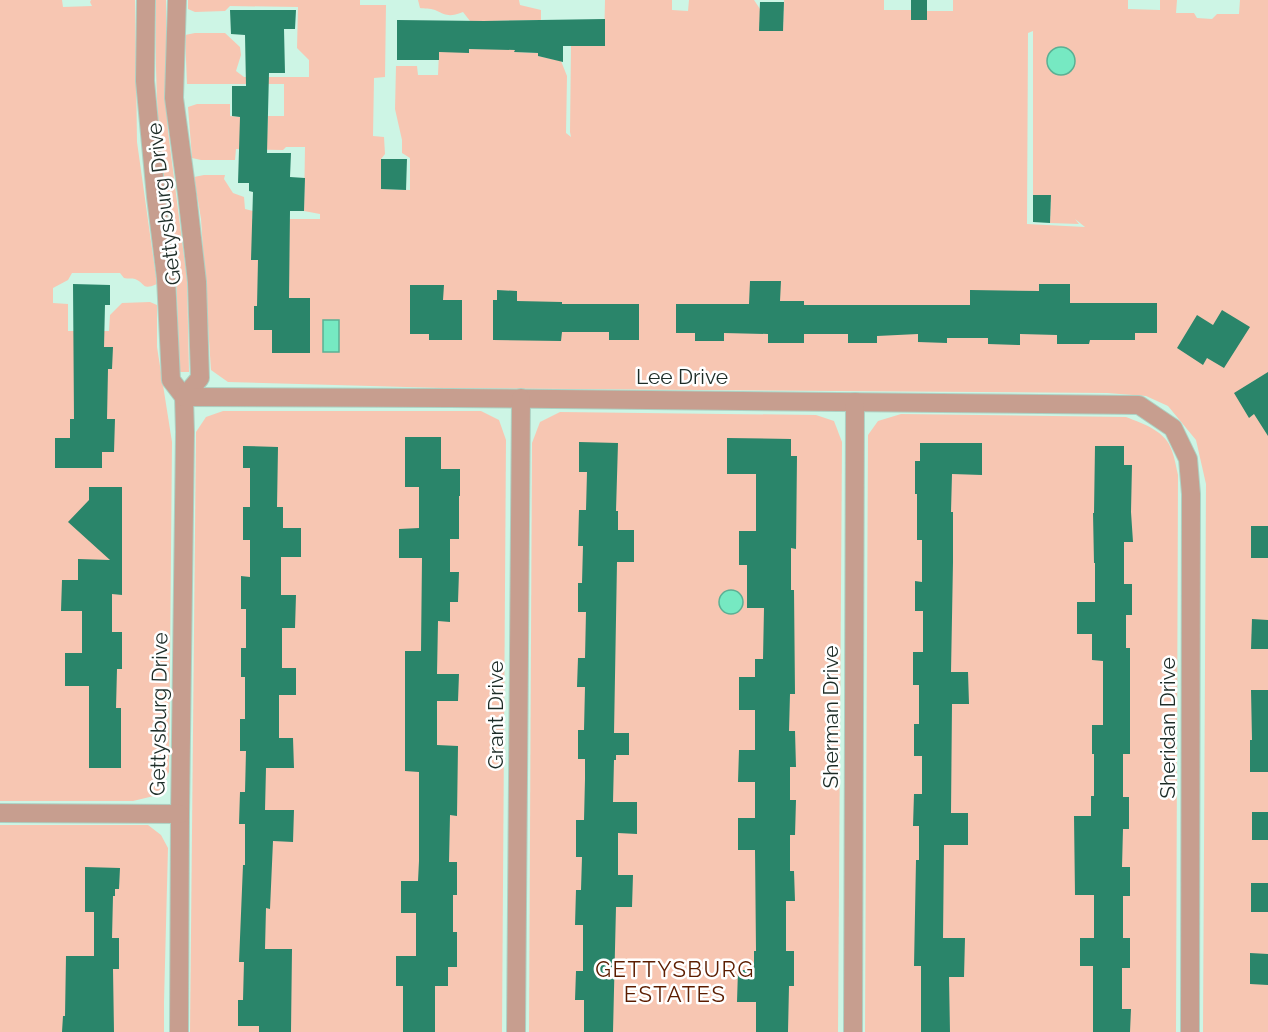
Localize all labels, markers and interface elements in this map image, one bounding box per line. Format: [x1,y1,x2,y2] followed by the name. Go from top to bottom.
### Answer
[141,121,186,287] street label: Gettysburg Drive
[636,364,728,389] street label: Lee Drive
[145,632,172,796] street label: Gettysburg Drive
[818,645,843,789] street label: Sherman Drive
[1155,657,1180,799] street label: Sheridan Drive
[483,661,508,769] street label: Grant Drive
[595,956,755,1007] district label: GETTYSBURG ESTATES

